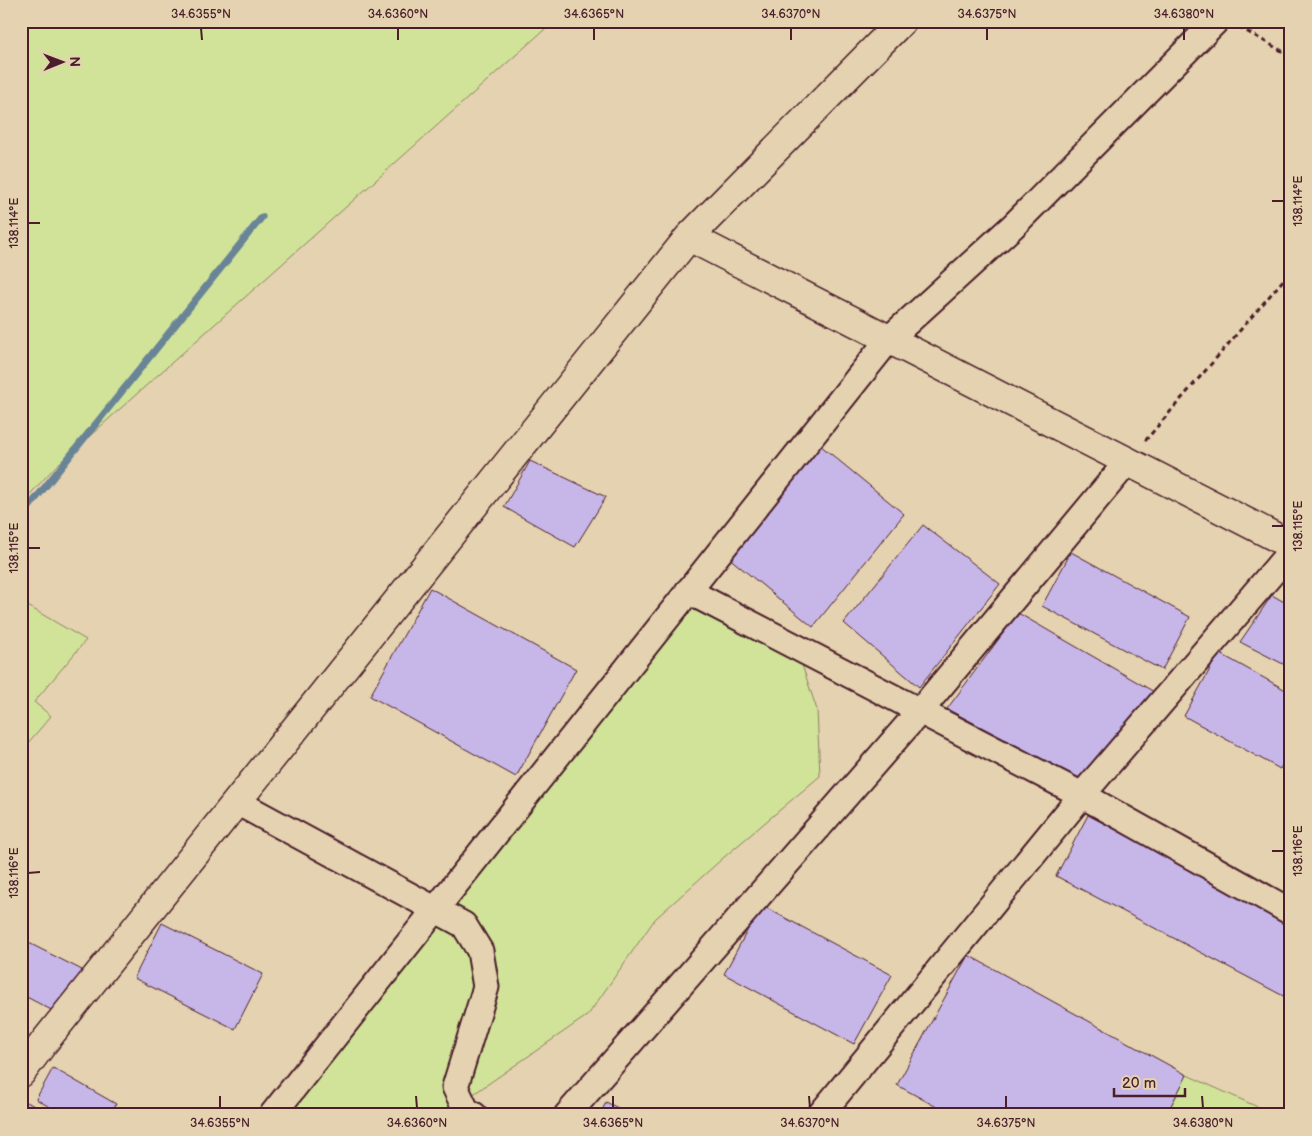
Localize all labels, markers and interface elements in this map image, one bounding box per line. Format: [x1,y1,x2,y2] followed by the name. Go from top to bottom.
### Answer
[171,7,231,22] text: 34.6355°N
[368,7,428,22] text: 34.6360°N
[564,7,624,22] text: 34.6365°N
[761,7,821,22] text: 34.6370°N
[958,7,1016,22] text: 34.6375°N
[1154,7,1214,22] text: 34.6380°N
[38,38,88,88] north arrow
[66,56,83,67] text: N
[1291,175,1306,226] text: 138.114°E
[7,197,22,248] text: 138.114°E
[1291,501,1306,551] text: 138.115°E
[7,523,22,573] text: 138.115°E
[1291,825,1306,877] text: 138.116°E
[7,847,22,899] text: 138.116°E
[1114,1066,1186,1098] scale bar
[1122,1074,1156,1093] text: 20 m
[190,1116,250,1131] text: 34.6355°N
[387,1116,447,1131] text: 34.6360°N
[583,1116,643,1131] text: 34.6365°N
[780,1116,840,1131] text: 34.6370°N
[977,1116,1035,1131] text: 34.6375°N
[1173,1116,1233,1131] text: 34.6380°N

